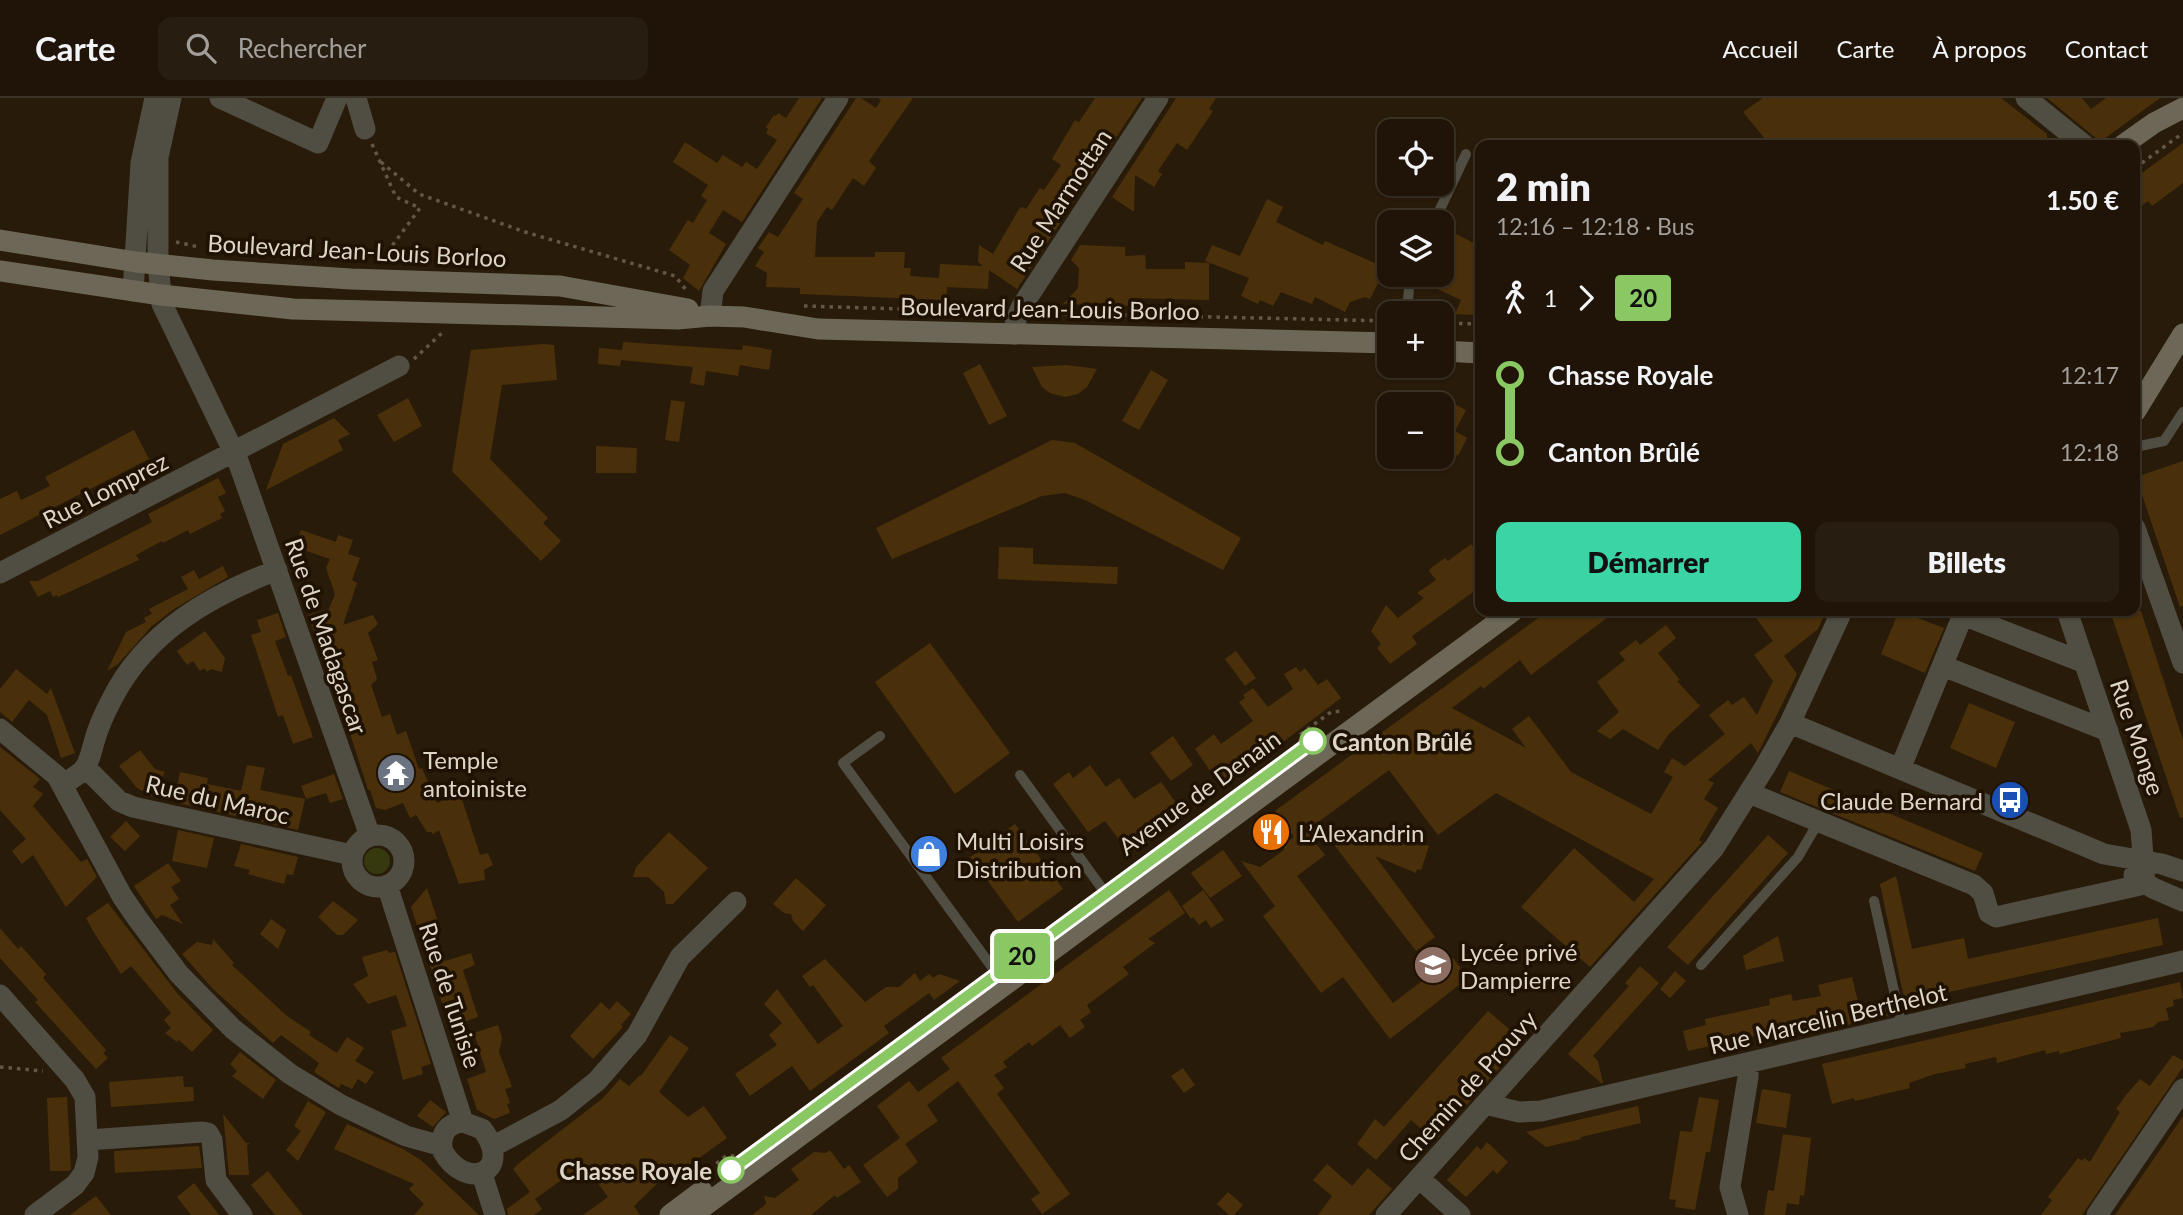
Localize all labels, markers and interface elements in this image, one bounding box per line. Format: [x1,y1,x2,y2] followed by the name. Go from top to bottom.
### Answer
[158,17,648,80] search box
[35,28,116,68] text: Carte
[182,29,220,67] icon: search
[238,32,367,64] text: Rechercher
[1722,34,1798,63] text: Accueil
[1836,34,1894,63] text: Carte
[1932,34,2027,63] text: À propos
[2065,34,2148,63] text: Contact
[1377,119,1454,469] map controls
[1377,119,1454,196] button: locate
[1003,123,1117,277] street label: Rue Marmottan
[1496,163,1591,209] text: 2 min
[2046,184,2119,216] text: 1.50 €
[1377,210,1454,287] button: layers
[1496,212,1695,240] text: 12:16 – 12:18 · Bus
[207,228,507,272] street label: Boulevard Jean-Louis Borloo
[1496,279,1534,317] icon: walk
[1567,279,1605,317] icon: forward
[1629,283,1657,312] text: 20
[1544,284,1557,312] text: 1
[900,291,1200,325] street label: Boulevard Jean-Louis Borloo
[1377,301,1454,378] button: +
[1548,359,1713,391] text: Chasse Royale
[2060,361,2119,389] text: 12:17
[1377,392,1454,469] button: −
[1548,436,1700,468] text: Canton Brûlé
[2060,438,2119,466] text: 12:18
[37,446,173,534] street label: Rue Lomprez
[1496,522,1801,602] button: Démarrer
[1815,522,2119,602] button: Billets
[280,534,374,738] street label: Rue de Madagascar
[2105,675,2171,799] street label: Rue Monge
[1112,724,1286,860] street label: Avenue de Denain
[1332,727,1472,756] place label: Canton Brûlé
[1300,728,1326,754] marker: Canton Brûlé
[423,745,527,802] place label: Temple antoiniste
[375,752,417,794] temple icon: Temple antoiniste
[143,768,293,830] street label: Rue du Maroc
[1989,779,2031,821] bus stop icon: Claude Bernard
[1820,786,1983,815] place label: Claude Bernard
[1250,811,1292,853] restaurant icon: L’Alexandrin
[1298,818,1424,847] place label: L’Alexandrin
[956,826,1084,883] place label: Multi Loisirs Distribution
[908,833,950,875] shop icon: Multi Loisirs Distribution
[414,919,488,1071] street label: Rue de Tunisie
[990,933,1054,979] line badge: 20
[1460,937,1578,994] place label: Lycée privé Dampierre
[1008,941,1036,970] text: 20
[1412,944,1454,986] school or university icon: Lycée privé Dampierre
[1706,976,1950,1059] street label: Rue Marcelin Berthelot
[1391,1004,1543,1168] street label: Chemin de Prouvy
[559,1156,712,1185] place label: Chasse Royale
[718,1157,744,1183] marker: Chasse Royale

